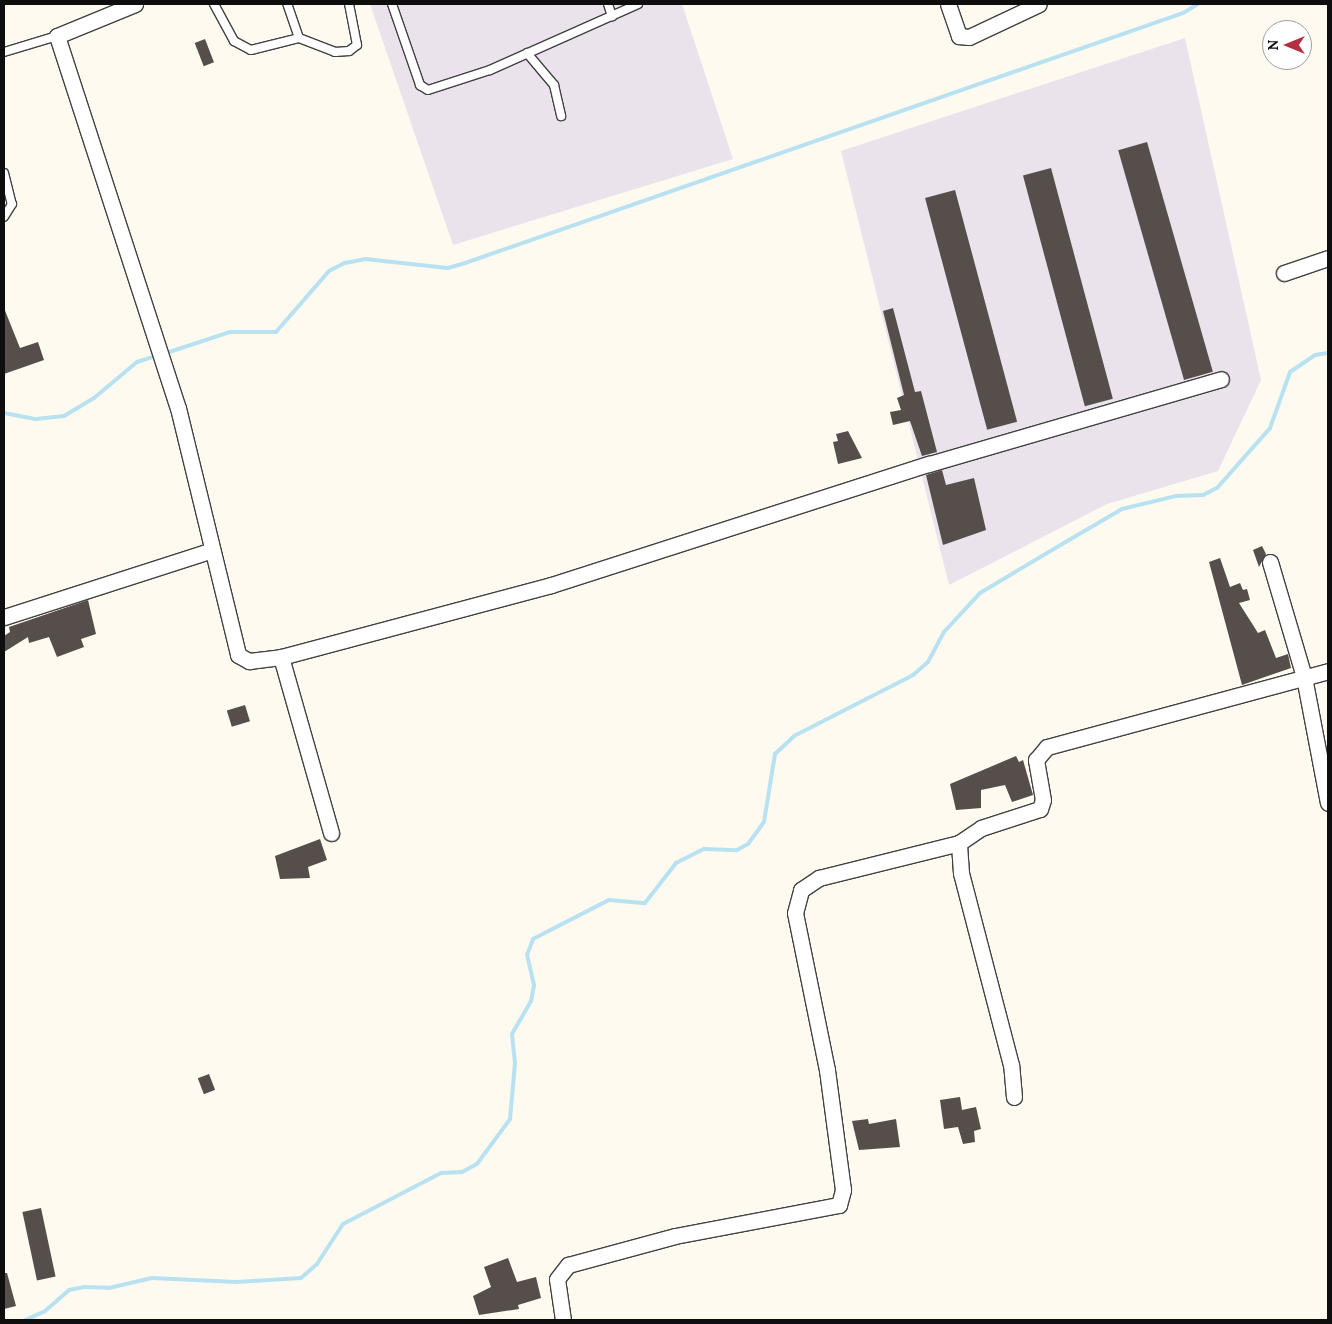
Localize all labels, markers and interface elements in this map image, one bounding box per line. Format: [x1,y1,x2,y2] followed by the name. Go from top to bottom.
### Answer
[1262,20,1312,70] north arrow
[1264,40,1282,50] text: N

